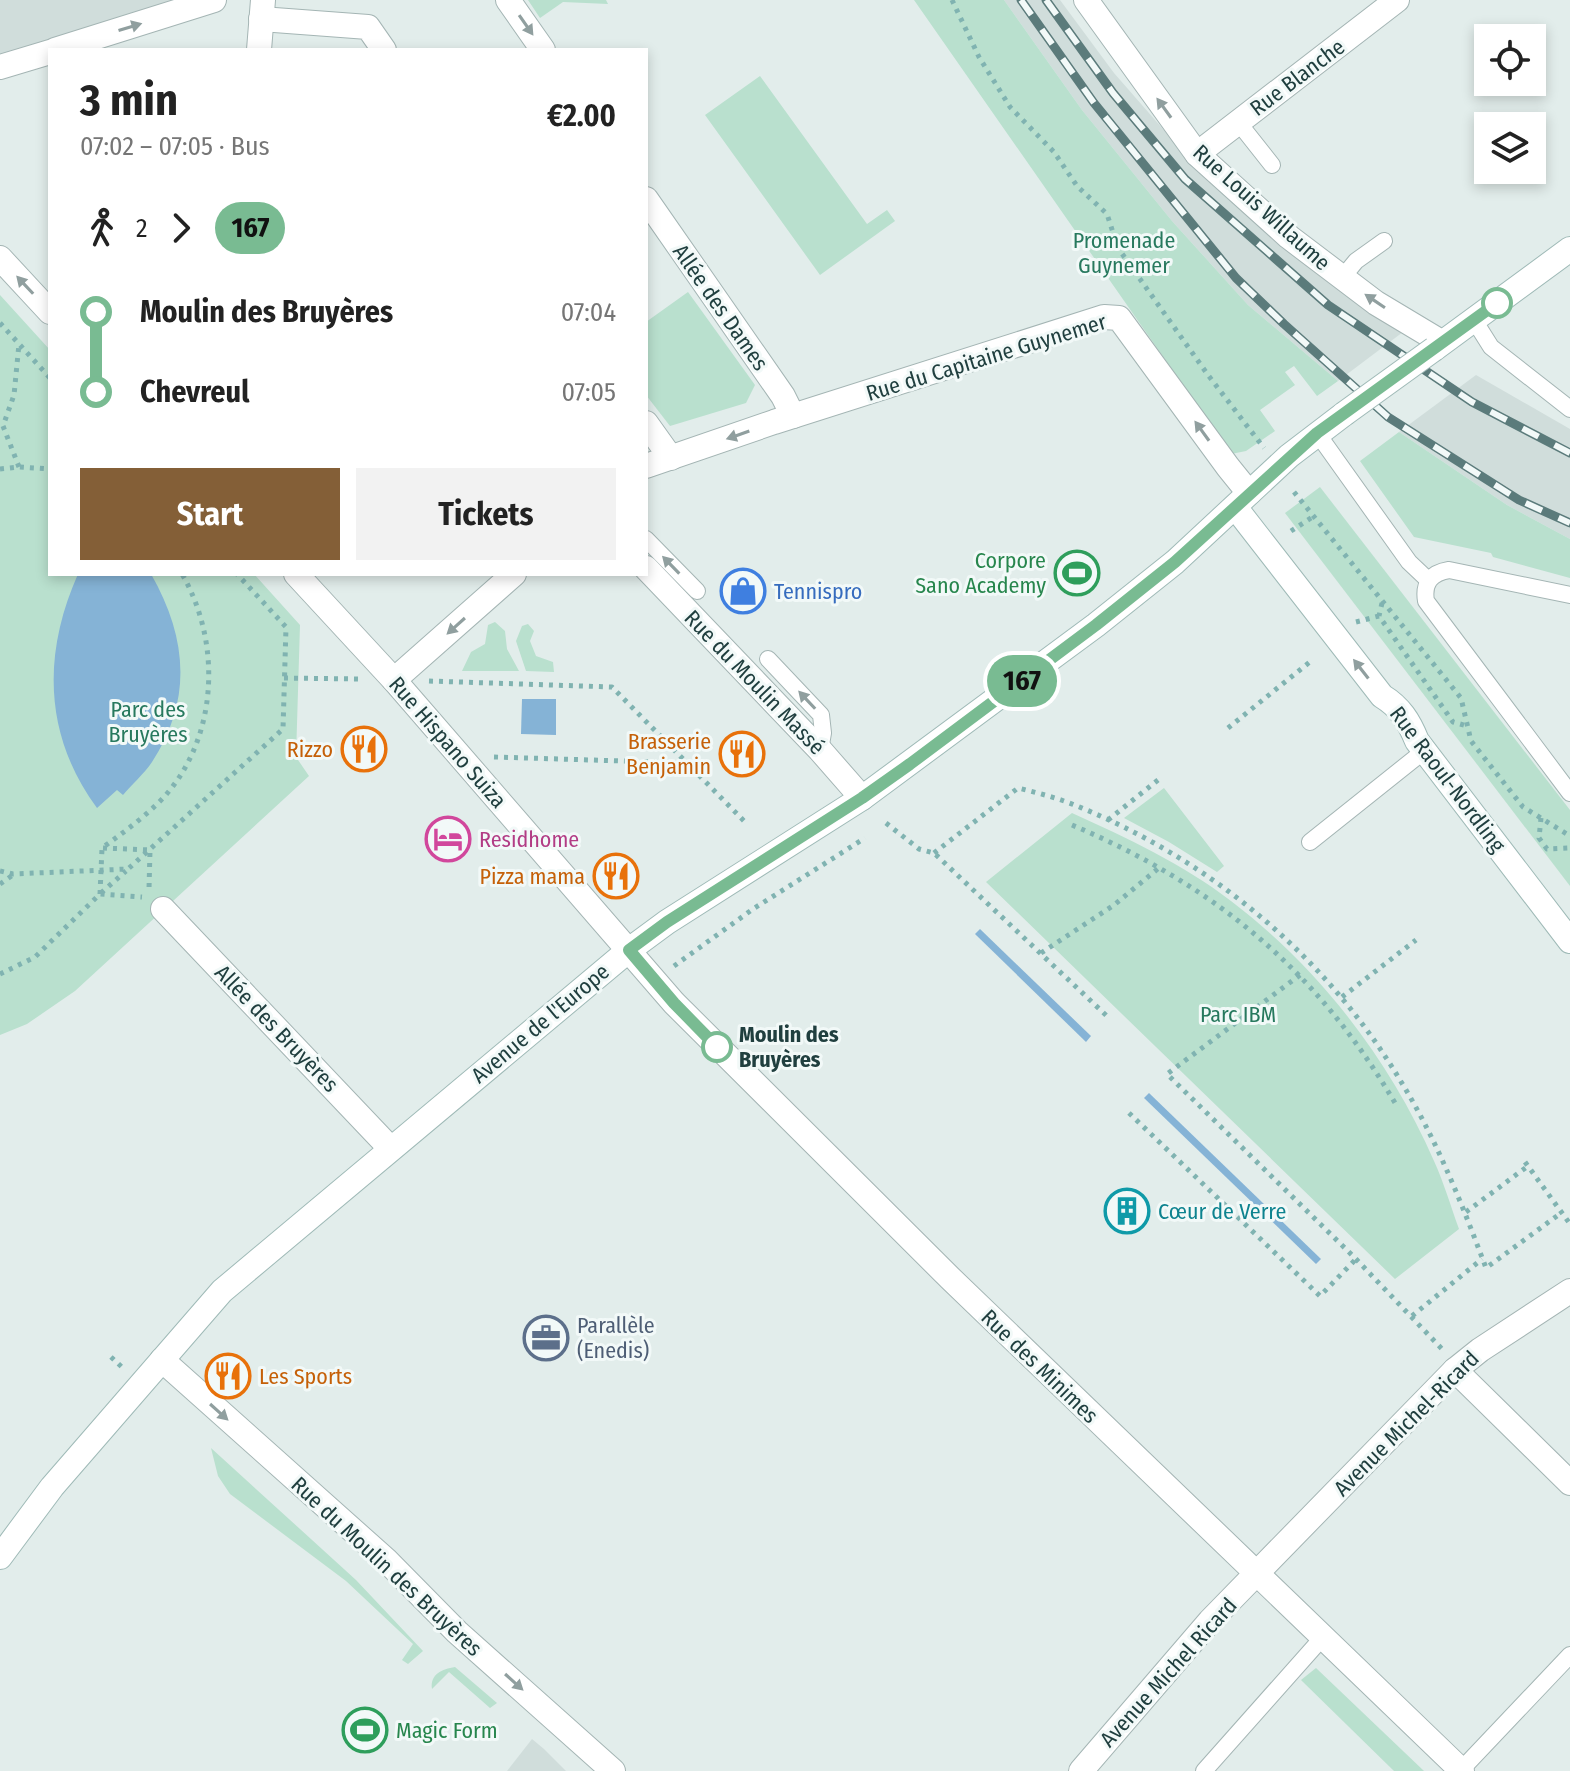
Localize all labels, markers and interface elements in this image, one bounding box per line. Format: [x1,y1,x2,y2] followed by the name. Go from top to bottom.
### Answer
[518,14,533,36] one-way arrow
[118,20,142,32] one-way arrow
[1474,24,1546,184] map controls
[1474,24,1546,96] button: locate
[1245,33,1350,122] street label: Rue Blanche
[80,74,178,127] text: 3 min
[1156,97,1172,119] one-way arrow
[547,98,616,134] text: €2.00
[1474,112,1546,184] button: layers
[80,131,270,162] text: 07:02 – 07:05 · Bus
[1187,139,1336,276] street label: Rue Louis Willaume
[80,206,124,250] icon: walk
[159,206,203,250] icon: forward
[231,211,269,244] text: 167
[136,213,147,244] text: 2
[1073,227,1175,279] park label: Promenade Guynemer
[667,239,774,376] street label: Allée des Dames
[16,276,35,295] one-way arrow
[1482,288,1512,318] unlabelled marker
[140,294,393,330] text: Moulin des Bruyères
[1364,294,1386,309] one-way arrow
[561,297,616,328] text: 07:04
[863,308,1110,407] street label: Rue du Capitaine Guynemer
[140,374,249,410] text: Chevreul
[561,377,616,408] text: 07:05
[1194,421,1210,442] one-way arrow
[726,429,750,441] one-way arrow
[80,468,340,560] button: Start
[356,468,616,560] button: Tickets
[915,547,1046,599] place label: Corpore Sano Academy
[1053,549,1101,597] sports icon: Corpore Sano Academy
[663,556,681,575] one-way arrow
[719,567,767,615] shop icon: Tennispro
[774,578,862,605] place label: Tennispro
[679,604,831,760] street label: Rue du Moulin Massé
[447,617,466,635] one-way arrow
[976,655,1068,707] line badge: 167
[1353,659,1369,679] one-way arrow
[1003,664,1041,697] text: 167
[383,671,512,814] street label: Rue Hispano Suiza
[798,691,816,710] one-way arrow
[108,696,188,748] park label: Parc des Bruyères
[1384,701,1512,858] street label: Rue Raoul-Nordling
[340,725,388,773] restaurant icon: Rizzo
[626,728,711,780] place label: Brasserie Benjamin
[718,730,766,778] restaurant icon: Brasserie Benjamin
[287,736,333,763] place label: Rizzo
[424,815,472,863] hotel icon: Residhome
[479,826,579,853] place label: Residhome
[592,852,640,900] restaurant icon: Pizza mama
[479,863,585,890] place label: Pizza mama
[466,958,615,1089] street label: Avenue de l'Europe
[209,959,344,1098] street label: Allée des Bruyères
[1200,1001,1276,1028] park label: Parc IBM
[739,1021,839,1073] place label: Moulin des Bruyères
[702,1032,732,1062] marker: Moulin des Bruyères
[1103,1187,1151,1235] building icon: Cœur de Verre
[1158,1198,1286,1225] place label: Cœur de Verre
[976,1304,1104,1429] street label: Rue des Minimes
[577,1312,655,1364] place label: Parallèle (Enedis)
[522,1314,570,1362] office icon: Parallèle (Enedis)
[1328,1345,1485,1502] street label: Avenue Michel-Ricard
[204,1352,252,1400] restaurant icon: Les Sports
[259,1363,352,1390] place label: Les Sports
[209,1403,228,1421] one-way arrow
[286,1471,488,1662] street label: Rue du Moulin des Bruyères
[1094,1592,1243,1753] street label: Avenue Michel Ricard
[504,1673,523,1691] one-way arrow
[341,1706,389,1754] sports icon: Magic Form
[396,1717,498,1744] place label: Magic Form

